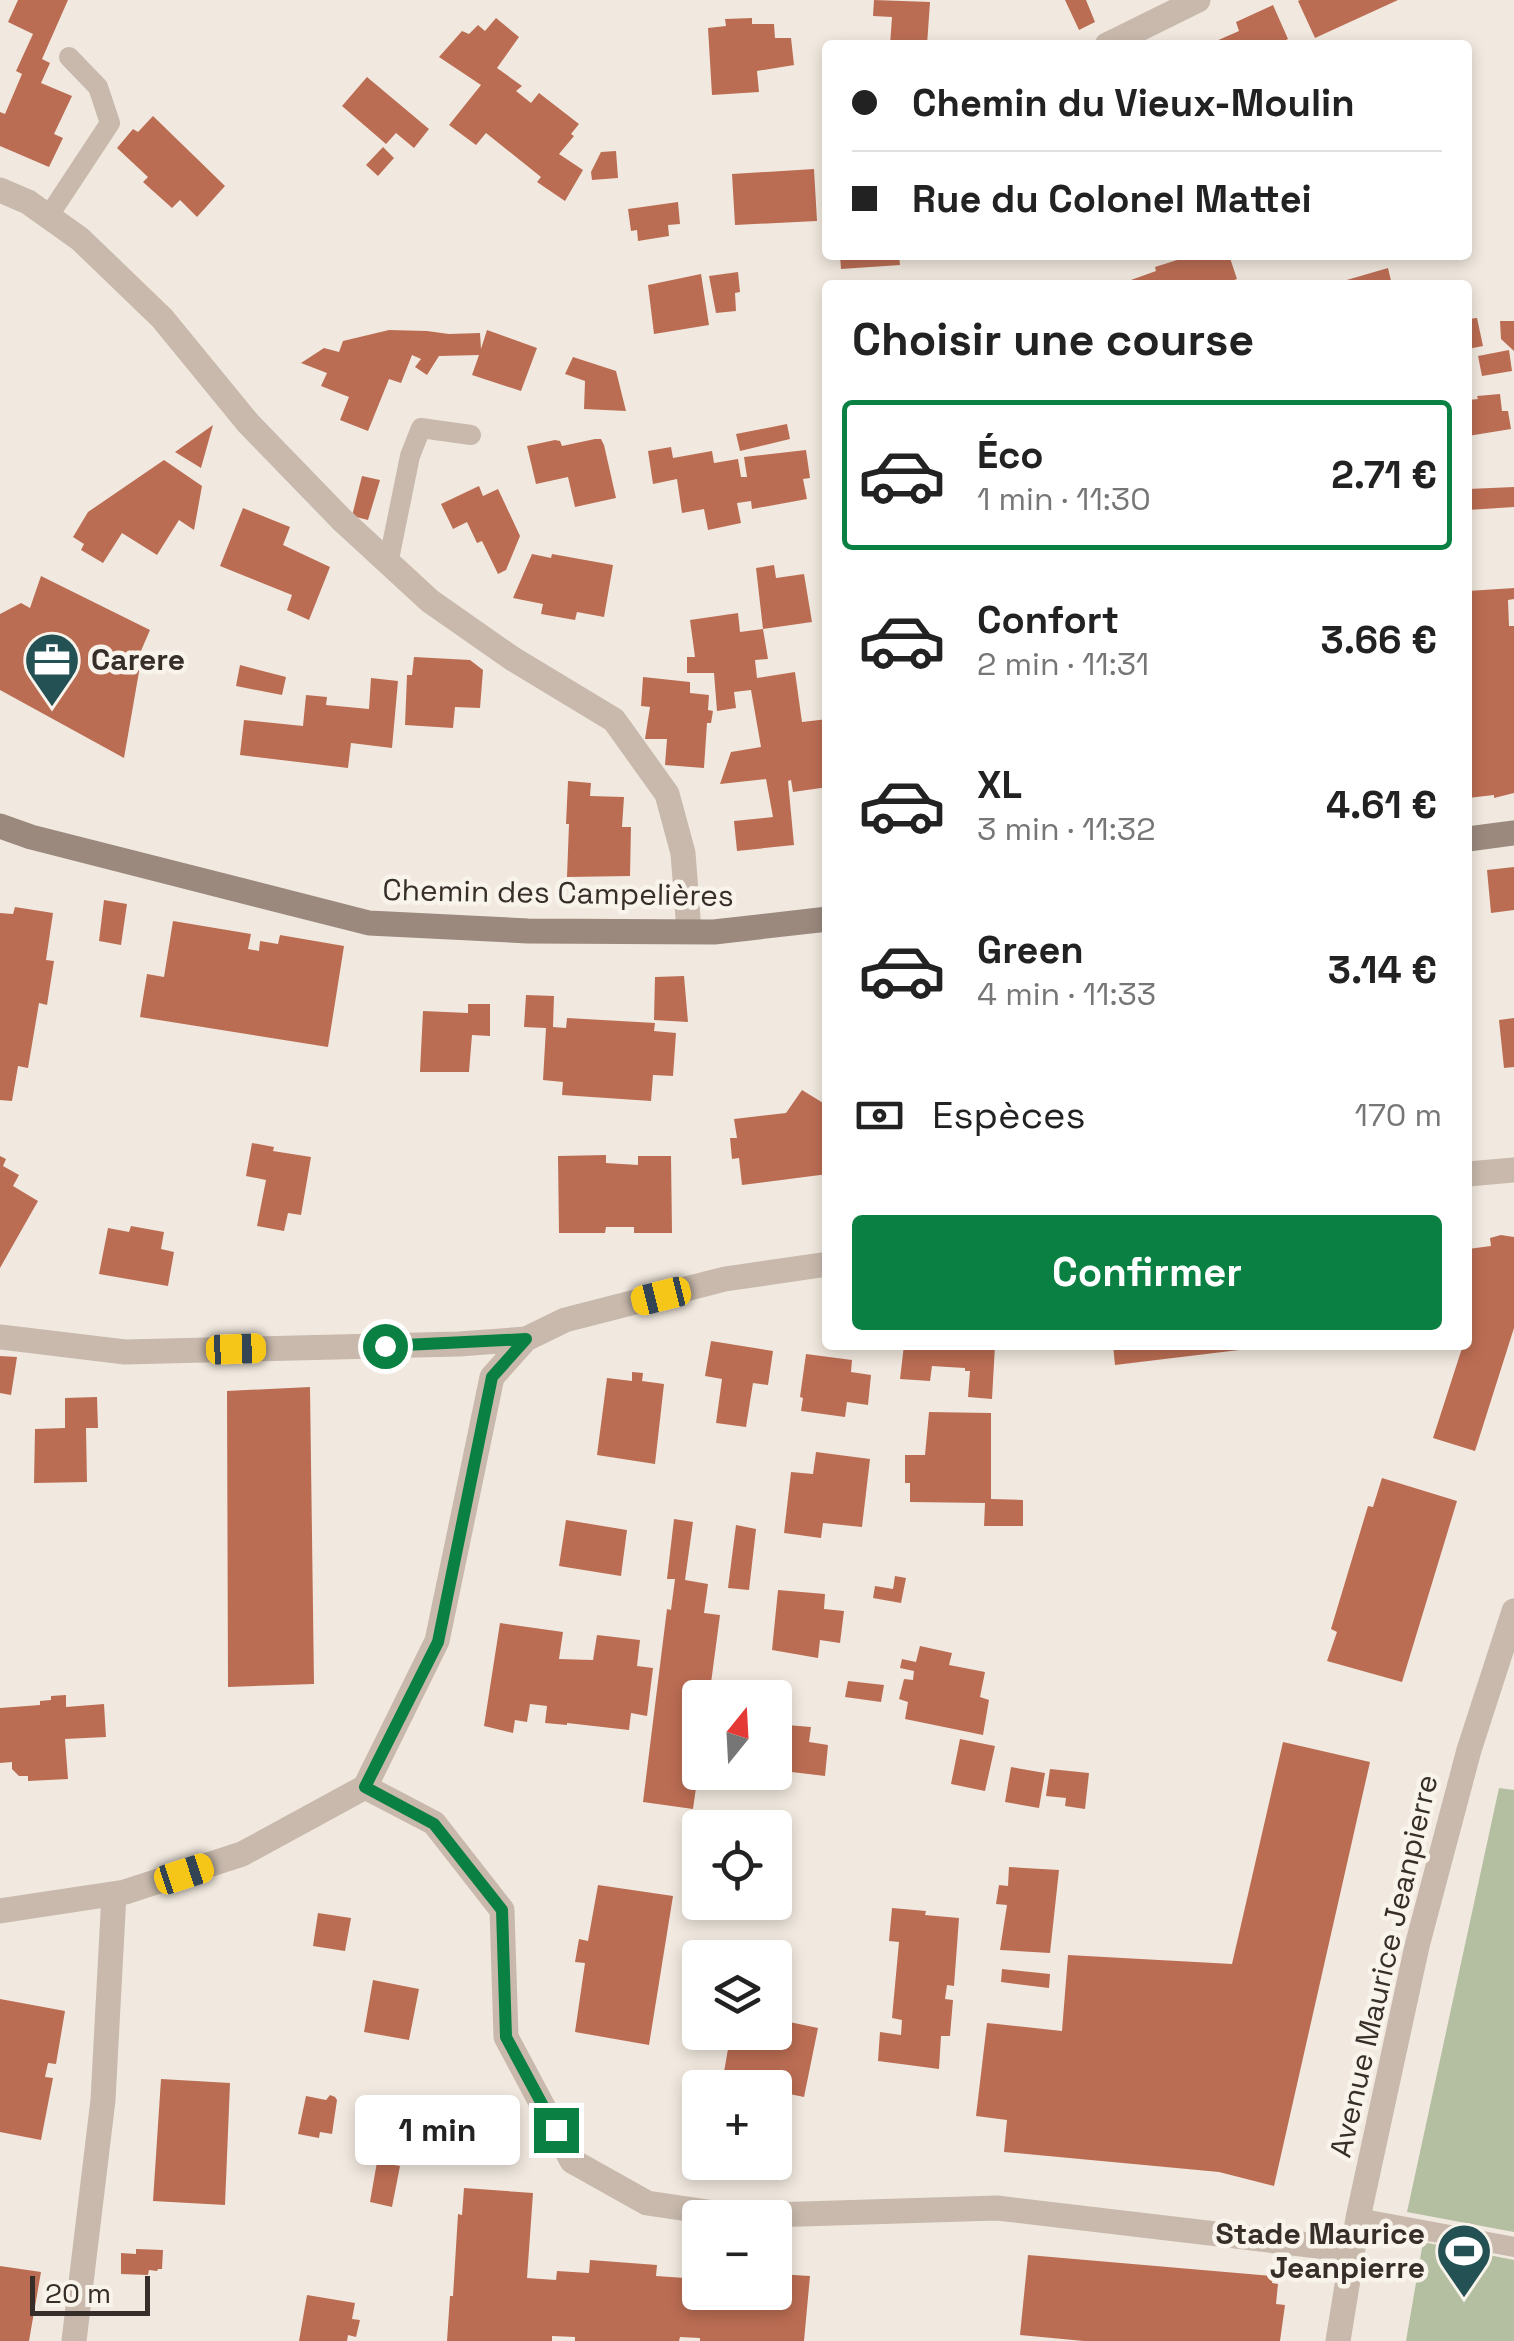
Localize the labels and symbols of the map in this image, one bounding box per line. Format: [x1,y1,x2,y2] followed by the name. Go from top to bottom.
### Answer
[22,630,82,709] office icon: Carere
[91,640,185,679] place label: Carere
[382,870,734,915] street label: Chemin des Campelières
[628,1274,694,1318] car
[363,1324,408,1369] route start
[205,1333,267,1365] car
[682,1680,792,1790] north arrow
[1320,1771,1447,2161] street label: Avenue Maurice Jeanpierre
[151,1850,217,1898] car
[356,2095,521,2165] callout: 1 min
[534,2108,579,2153] route end
[1215,2214,1425,2287] place label: Stade Maurice Jeanpierre
[1434,2221,1494,2300] sports icon: Stade Maurice Jeanpierre
[30,2271,150,2316] scale bar

